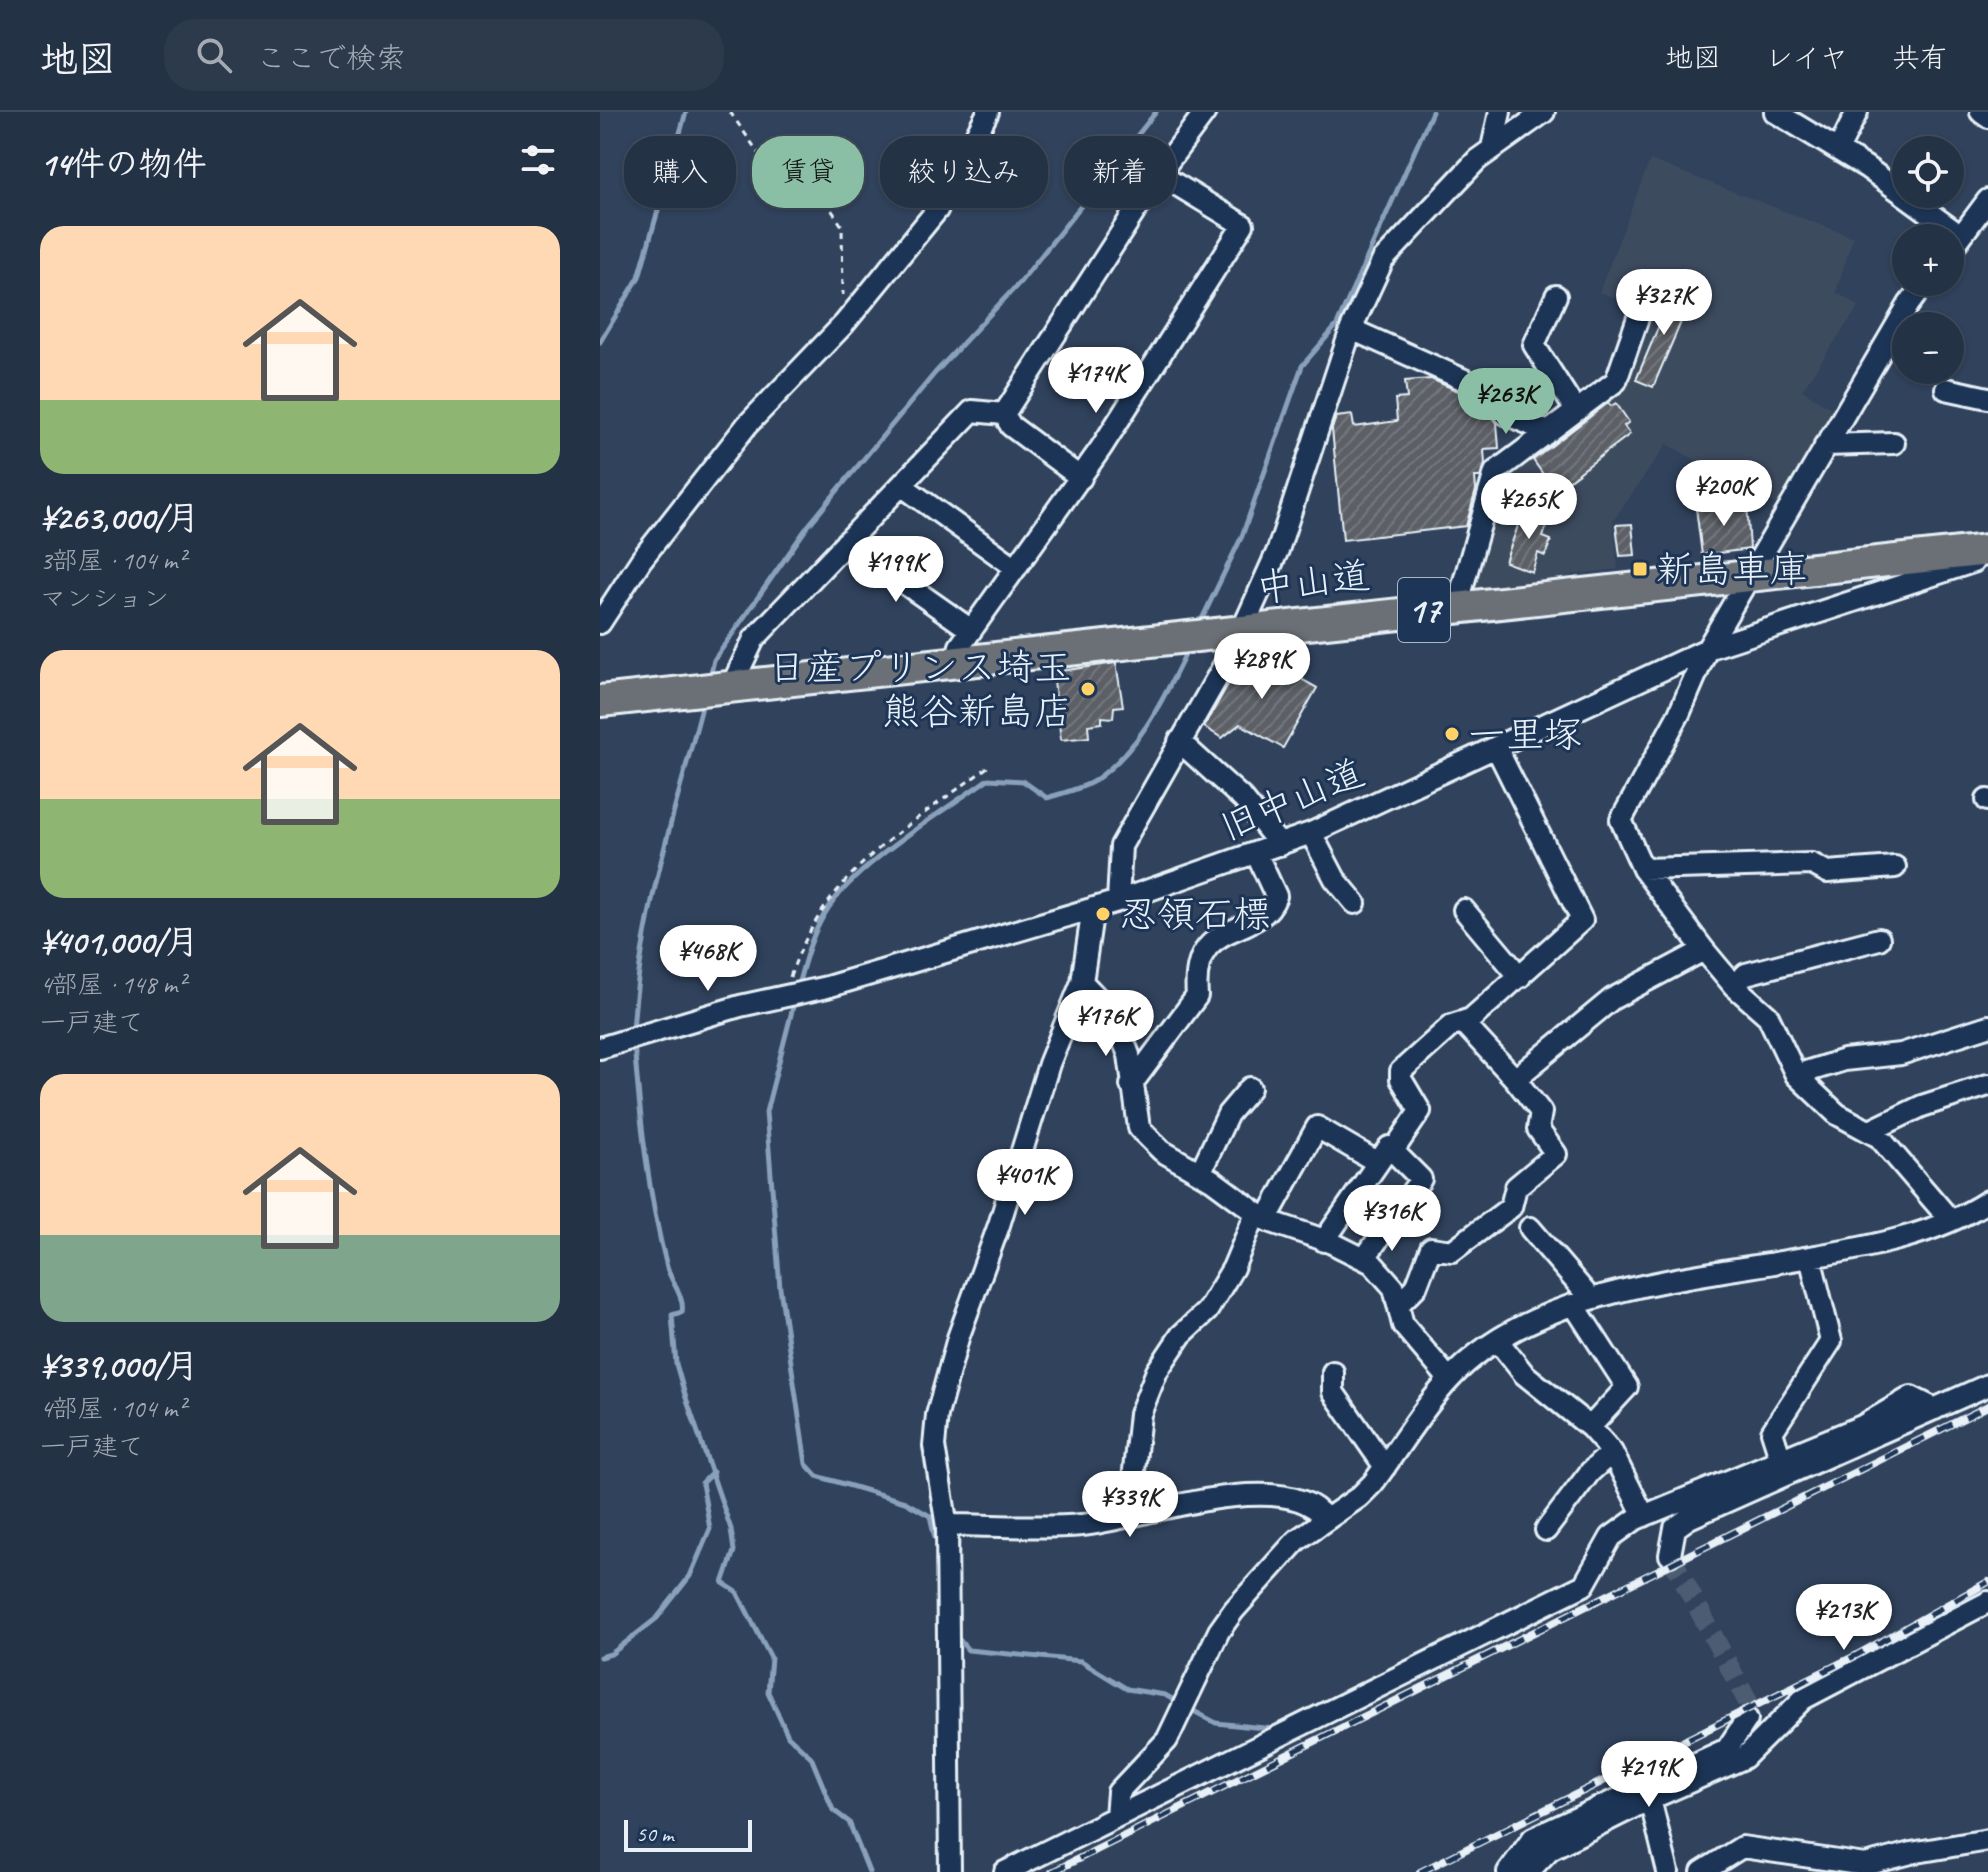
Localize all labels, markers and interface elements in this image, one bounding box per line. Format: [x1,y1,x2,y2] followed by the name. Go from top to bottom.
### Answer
[164,19,724,91] search box
[192,33,236,77] icon: search
[40,36,116,83] text: 地図
[256,39,406,77] text: ここで検索
[1665,40,1721,75] text: 地図
[1765,40,1848,75] text: レイヤ
[1892,40,1948,75] text: 共有
[624,136,736,208] chip: 購入
[752,136,864,208] chip: 賃貸
[880,136,1048,208] chip: 絞り込み
[1064,136,1176,208] chip: 新着
[1892,136,1964,384] map controls
[1892,136,1964,208] button: locate
[516,138,560,182] icon: filters
[40,142,207,185] text: 14件の物件
[1892,224,1964,296] button: +
[1608,269,1720,337] pin: ¥327K
[228,278,372,422] icon: home
[1634,278,1694,311] text: ¥327K
[1892,312,1964,384] button: −
[1040,347,1152,415] pin: ¥174K
[1066,356,1126,389] text: ¥174K
[1450,368,1562,436] pin: ¥263K
[1476,377,1536,410] text: ¥263K
[1668,460,1780,528] pin: ¥200K
[1694,469,1754,502] text: ¥200K
[1473,473,1585,541] pin: ¥265K
[1499,482,1559,515] text: ¥265K
[40,496,200,539] text: ¥263,000/月
[840,536,952,604] pin: ¥199K
[40,544,185,577] text: 3部屋 · 104 m²
[866,545,926,578] text: ¥199K
[1656,546,1808,593] place label: 新島車庫
[1254,552,1372,612] street label: 中山道
[1631,560,1649,578] marker: 新島車庫
[1398,578,1450,642] road number: 17
[40,582,169,615] text: マンション
[1206,633,1318,701] pin: ¥289K
[1232,642,1292,675] text: ¥289K
[768,644,1072,735] place label: 日産プリンス埼玉 熊谷新島店
[1079,680,1097,698] marker: 日産プリンス埼玉 熊谷新島店
[228,702,372,846] icon: home
[1468,711,1582,758] place label: 一里塚
[1443,725,1461,743] marker: 一里塚
[1213,749,1371,851] street label: 旧中山道
[1119,891,1271,938] place label: 忍領石標
[1094,905,1112,923] marker: 忍領石標
[40,920,199,963] text: ¥401,000/月
[652,925,764,993] pin: ¥468K
[678,934,738,967] text: ¥468K
[40,968,185,1001] text: 4部屋 · 148 m²
[1050,990,1162,1058] pin: ¥176K
[1076,999,1136,1032] text: ¥176K
[40,1006,144,1039] text: 一戸建て
[228,1126,372,1270] icon: home
[969,1149,1081,1217] pin: ¥401K
[995,1158,1055,1191] text: ¥401K
[1336,1185,1448,1253] pin: ¥316K
[1362,1194,1422,1227] text: ¥316K
[40,1344,199,1387] text: ¥339,000/月
[40,1392,185,1425] text: 4部屋 · 104 m²
[40,1430,144,1463] text: 一戸建て
[1074,1471,1186,1539] pin: ¥339K
[1100,1480,1160,1513] text: ¥339K
[1788,1584,1900,1652] pin: ¥213K
[1814,1593,1874,1626] text: ¥213K
[1593,1741,1705,1809] pin: ¥219K
[1619,1750,1679,1783] text: ¥219K
[624,1816,752,1852] scale bar
[636,1820,673,1848] text: 50 m

